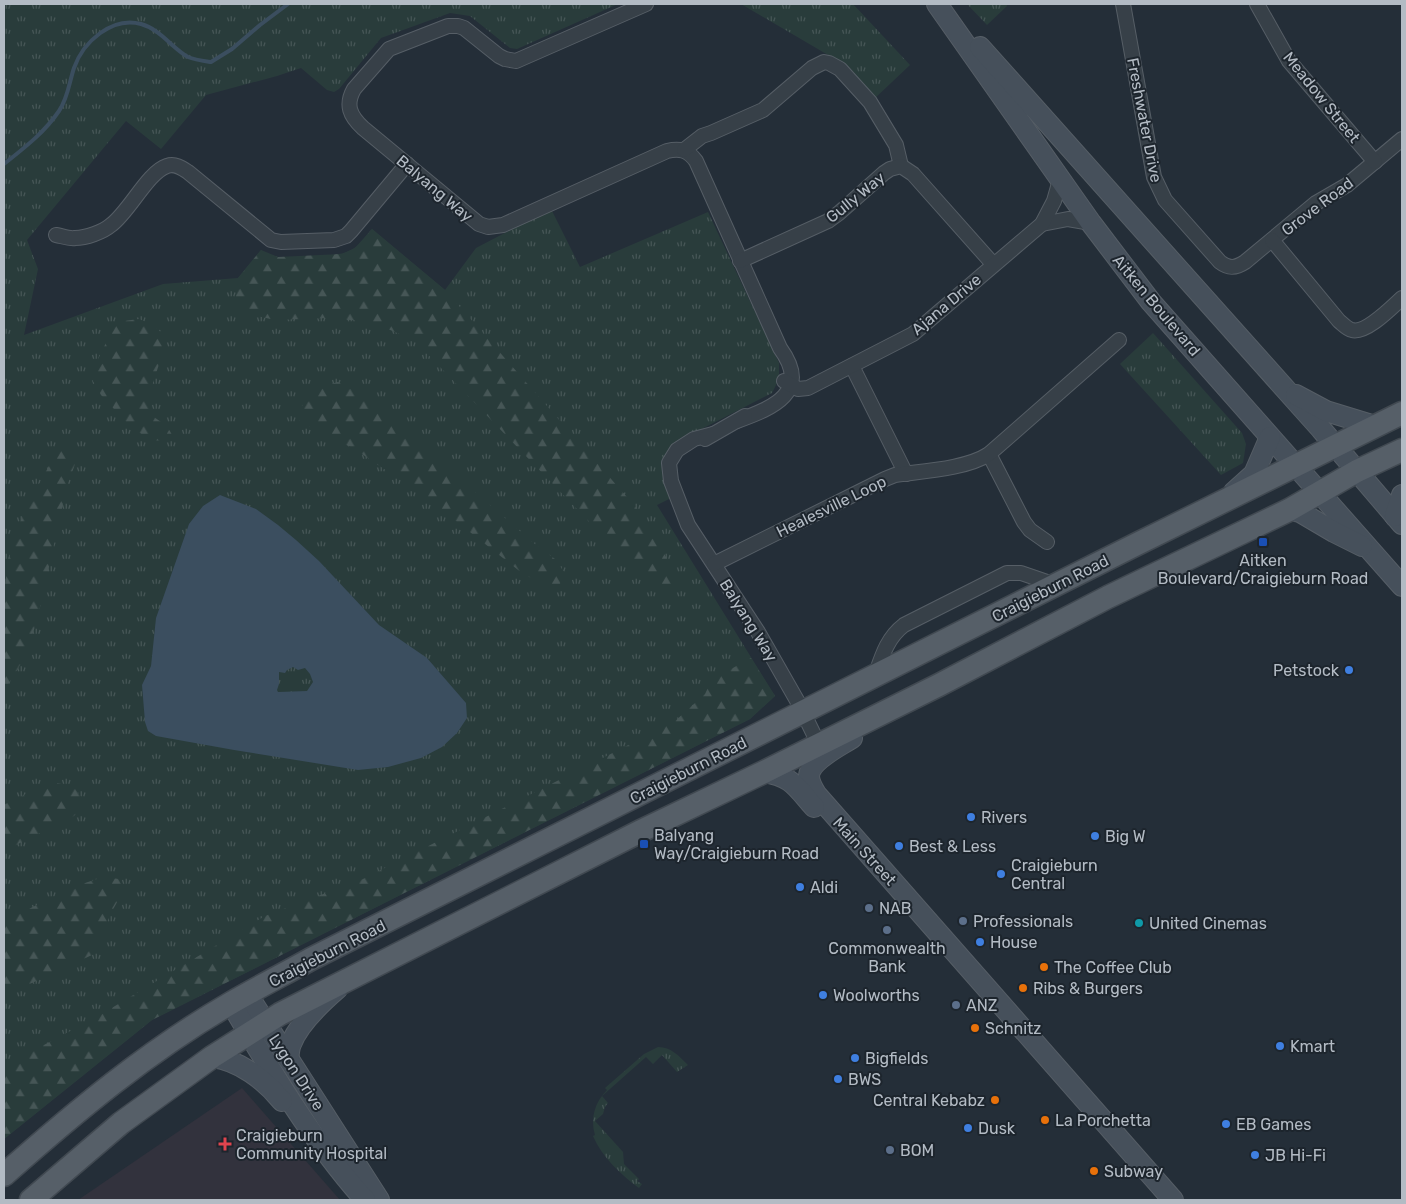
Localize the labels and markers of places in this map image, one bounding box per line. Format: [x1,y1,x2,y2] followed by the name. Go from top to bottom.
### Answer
[1257,536,1269,548] marker: Aitken Boulevard/Craigieburn Road
[1158,551,1368,588] place label: Aitken Boulevard/Craigieburn Road
[1273,661,1340,680] place label: Petstock
[1343,664,1355,676] marker: Petstock
[981,808,1027,827] place label: Rivers
[965,811,977,823] marker: Rivers
[654,826,819,863] place label: Balyang Way/Craigieburn Road
[1105,827,1146,846] place label: Big W
[1089,830,1101,842] marker: Big W
[909,837,996,856] place label: Best & Less
[638,838,650,850] marker: Balyang Way/Craigieburn Road
[893,840,905,852] marker: Best & Less
[1011,856,1098,893] place label: Craigieburn Central
[995,868,1007,880] marker: Craigieburn Central
[810,878,838,897] place label: Aldi
[794,881,806,893] marker: Aldi
[879,899,912,918] place label: NAB
[863,902,875,914] marker: NAB
[973,912,1073,931] place label: Professionals
[1149,914,1267,933] place label: United Cinemas
[957,915,969,927] marker: Professionals
[1133,917,1145,929] marker: United Cinemas
[881,924,893,936] marker: Commonwealth Bank
[990,933,1037,952] place label: House
[974,936,986,948] marker: House
[828,939,946,976] place label: Commonwealth Bank
[1054,958,1172,977] place label: The Coffee Club
[1038,961,1050,973] marker: The Coffee Club
[1033,979,1143,998] place label: Ribs & Burgers
[1017,982,1029,994] marker: Ribs & Burgers
[833,986,920,1005] place label: Woolworths
[817,989,829,1001] marker: Woolworths
[966,996,997,1015] place label: ANZ
[950,999,962,1011] marker: ANZ
[985,1019,1042,1038] place label: Schnitz
[969,1022,981,1034] marker: Schnitz
[1290,1037,1335,1056] place label: Kmart
[1274,1040,1286,1052] marker: Kmart
[865,1049,928,1068] place label: Bigfields
[849,1052,861,1064] marker: Bigfields
[848,1070,881,1089] place label: BWS
[832,1073,844,1085] marker: BWS
[873,1091,985,1110] place label: Central Kebabz
[989,1094,1001,1106] marker: Central Kebabz
[1055,1111,1151,1130] place label: La Porchetta
[1039,1114,1051,1126] marker: La Porchetta
[1236,1115,1311,1134] place label: EB Games
[1220,1118,1232,1130] marker: EB Games
[978,1119,1016,1138] place label: Dusk
[962,1122,974,1134] marker: Dusk
[236,1126,387,1163] place label: Craigieburn Community Hospital
[218,1137,232,1151] marker: Craigieburn Community Hospital
[900,1141,934,1160] place label: BOM
[884,1144,896,1156] marker: BOM
[1265,1146,1326,1165] place label: JB Hi-Fi
[1249,1149,1261,1161] marker: JB Hi-Fi
[1104,1162,1163,1181] place label: Subway
[1088,1165,1100,1177] marker: Subway

